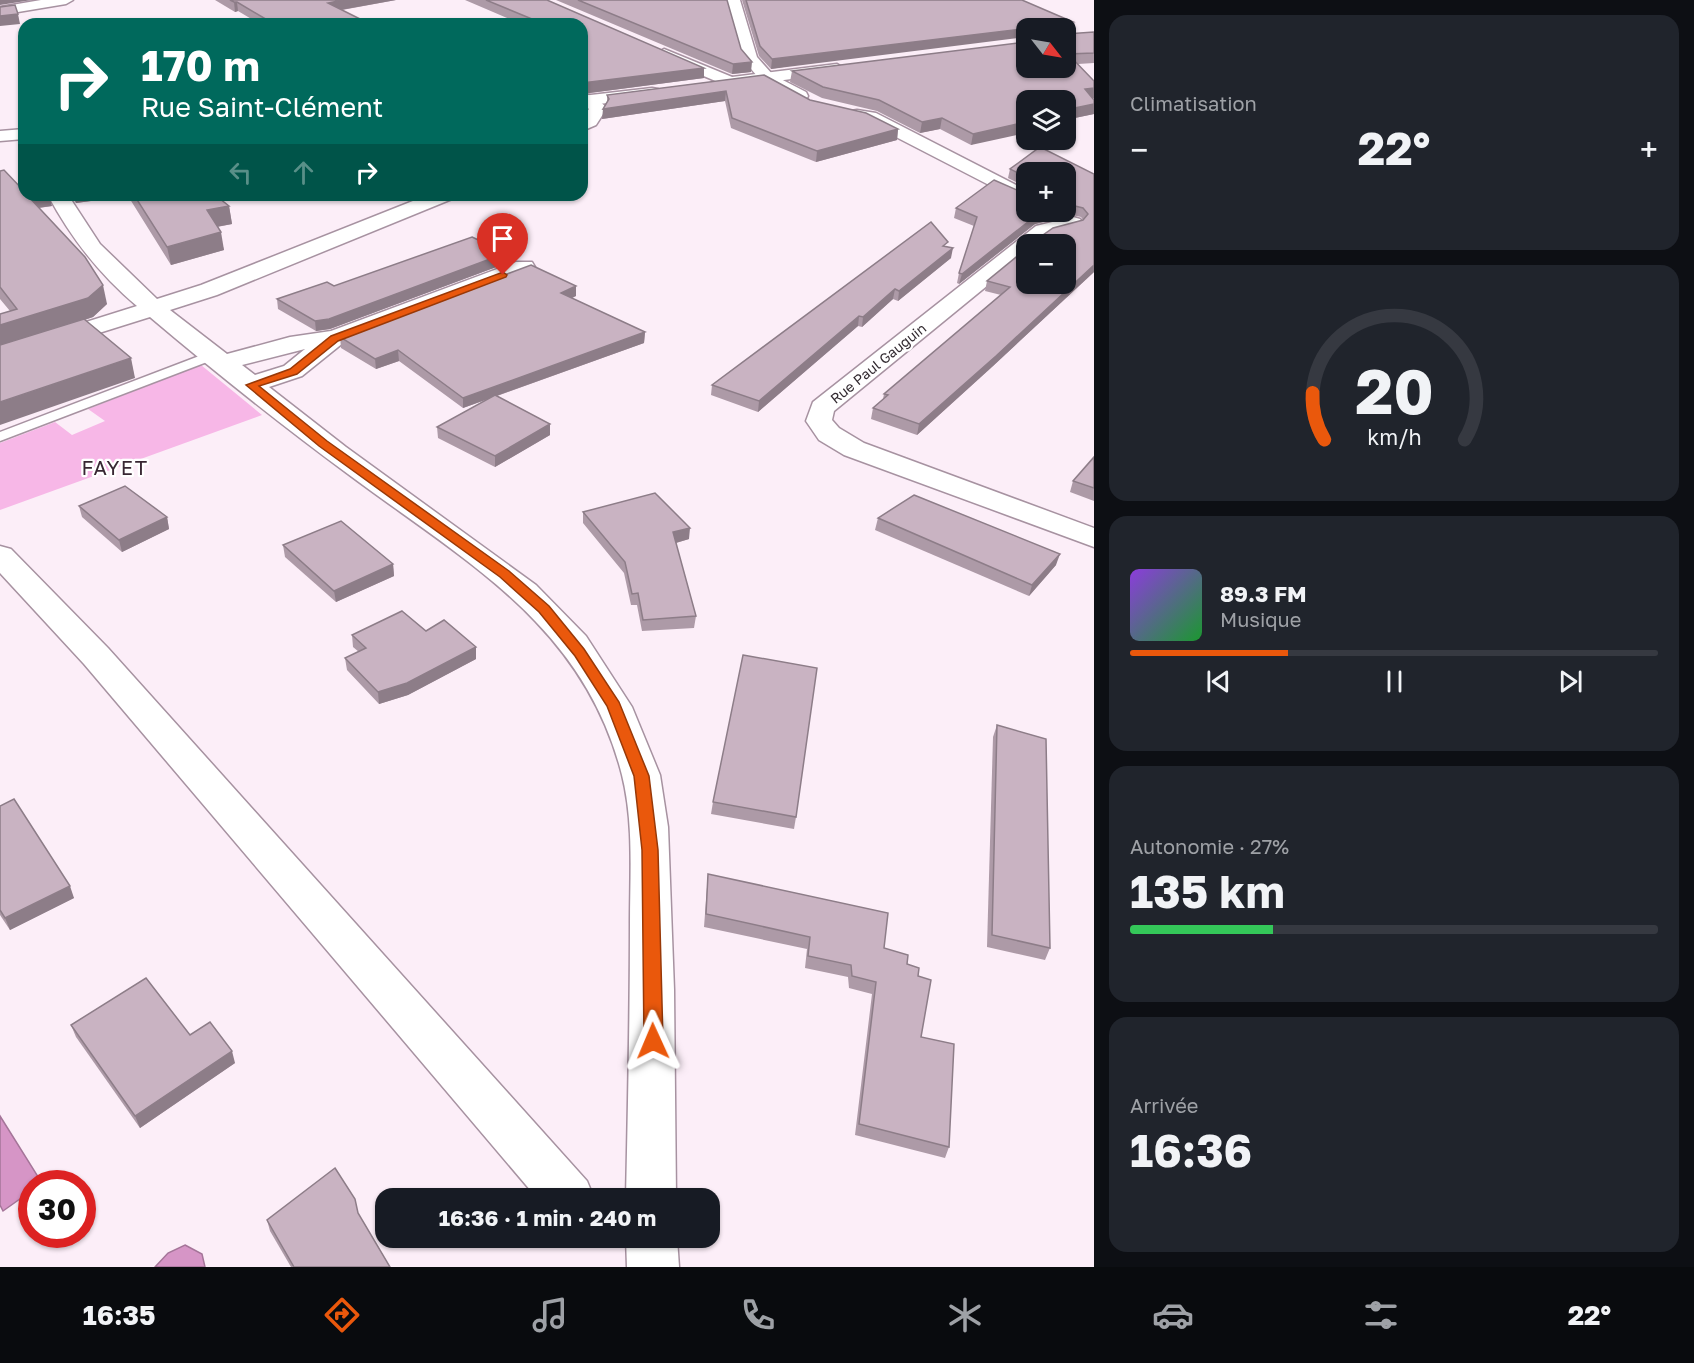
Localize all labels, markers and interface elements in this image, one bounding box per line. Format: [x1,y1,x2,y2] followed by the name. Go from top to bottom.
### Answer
[1016,18,1076,78] north arrow
[1016,18,1076,294] map controls
[141,40,260,90] text: 170 m
[42,42,120,120] icon: right
[1016,90,1076,150] button: layers
[141,91,383,123] text: Rue Saint-Clément
[1130,91,1257,115] text: Climatisation
[1358,121,1430,175] text: 22°
[1130,130,1148,169] text: −
[1640,130,1658,169] text: +
[224,156,257,189] icon: left
[287,156,320,189] icon: ahead
[350,156,383,189] icon: right
[1016,162,1076,222] button: +
[477,213,528,275] pin
[486,222,519,255] icon: arrive
[1016,234,1076,294] button: −
[827,319,929,407] street label: Rue Paul Gauguin
[1355,353,1433,428] text: 20
[1367,425,1421,451] text: km/h
[81,455,149,479] district label: FAYET
[1220,580,1307,607] text: 89.3 FM
[1220,607,1301,631] text: Musique
[1202,665,1235,698] icon: previous
[1378,665,1411,698] icon: pause
[1554,665,1587,698] icon: next
[1130,834,1289,858] text: Autonomie · 27%
[1130,864,1285,918] text: 135 km
[621,1009,685,1073] position arrow
[1130,1093,1198,1117] text: Arrivée
[1130,1123,1252,1177] text: 16:36
[18,1170,96,1248] speed limit sign: 30
[439,1204,656,1231] text: 16:36 · 1 min · 240 m
[321,1294,363,1336] icon: directions
[529,1294,571,1336] icon: music
[737,1294,779,1336] icon: phone
[944,1294,986,1336] icon: climate
[1152,1294,1194,1336] icon: car
[1360,1294,1402,1336] icon: filters
[83,1299,156,1331] text: 16:35
[1568,1299,1611,1331] text: 22°

